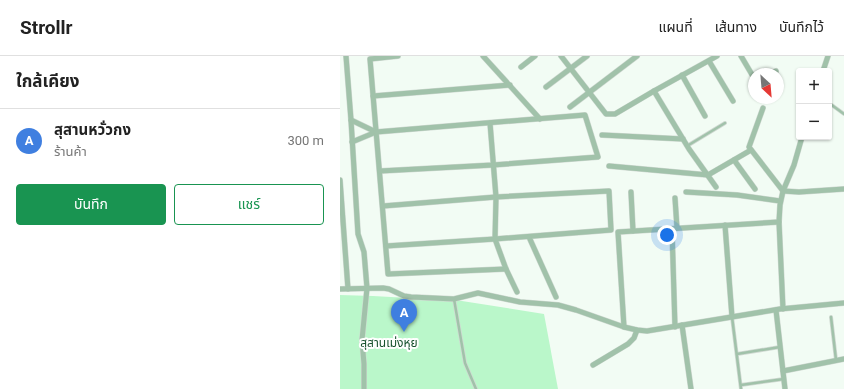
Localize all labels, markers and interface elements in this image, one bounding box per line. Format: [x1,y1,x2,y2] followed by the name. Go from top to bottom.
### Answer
[20,16,73,39] text: Strollr
[659,19,693,35] text: แผนที่
[715,19,757,35] text: เส้นทาง
[779,19,824,35] text: บันทึกไว้
[748,68,784,104] north arrow
[796,68,832,140] map controls
[796,68,832,104] button: +
[16,71,79,91] text: ใกล้เคียง
[796,104,832,140] button: −
[54,121,131,139] text: สุสานหวั่วกง
[25,133,33,148] text: A
[287,133,324,148] text: 300 m
[54,144,87,159] text: ร้านค้า
[16,184,166,225] button: บันทึก
[174,184,324,225] button: แชร์
[657,225,677,245] your location
[391,299,417,332] pin: A
[360,336,418,350] park label: สุสานเม่งหุย

